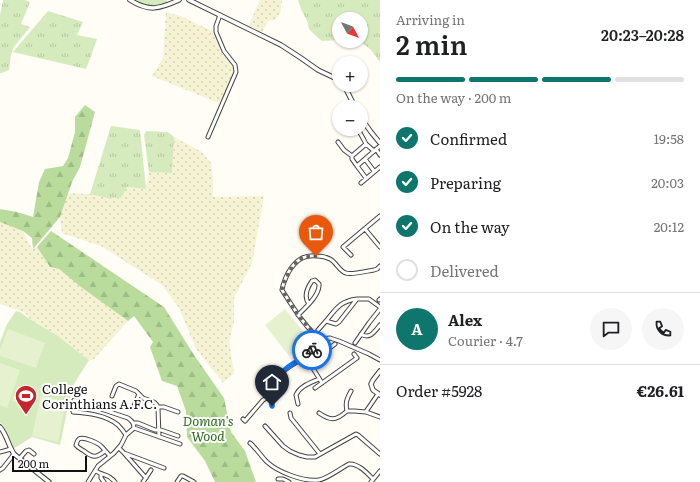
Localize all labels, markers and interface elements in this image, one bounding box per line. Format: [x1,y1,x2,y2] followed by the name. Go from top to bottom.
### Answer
[396,10,465,29] text: Arriving in
[332,12,368,48] north arrow
[332,12,368,136] map controls
[601,23,684,46] text: 20:23–20:28
[396,24,467,63] text: 2 min
[332,56,368,92] button: +
[396,88,511,107] text: On the way · 200 m
[332,100,368,136] button: −
[396,127,418,149] icon: check
[430,127,507,150] text: Confirmed
[654,129,684,148] text: 19:58
[396,171,418,193] icon: check
[430,171,501,194] text: Preparing
[651,173,684,192] text: 20:03
[299,215,333,256] pin
[396,215,418,237] icon: check
[430,215,510,238] text: On the way
[654,217,684,236] text: 20:12
[305,221,327,243] icon: bag
[430,259,499,282] text: Delivered
[448,308,482,331] text: Alex
[590,308,632,350] button: chat
[642,308,684,350] button: phone
[411,317,423,340] text: A
[292,330,332,370] courier
[448,331,523,350] text: Courier · 4.7
[301,339,323,361] icon: bike
[255,365,289,406] pin
[261,371,283,393] icon: home
[42,379,157,413] place label: College Corinthians A.F.C.
[396,379,482,402] text: Order #5928
[637,379,684,402] text: €26.61
[13,383,39,416] sports icon: College Corinthians A.F.C.
[183,411,234,445] park label: Doman's Wood
[12,454,87,473] scale bar
[18,455,49,471] text: 200 m

